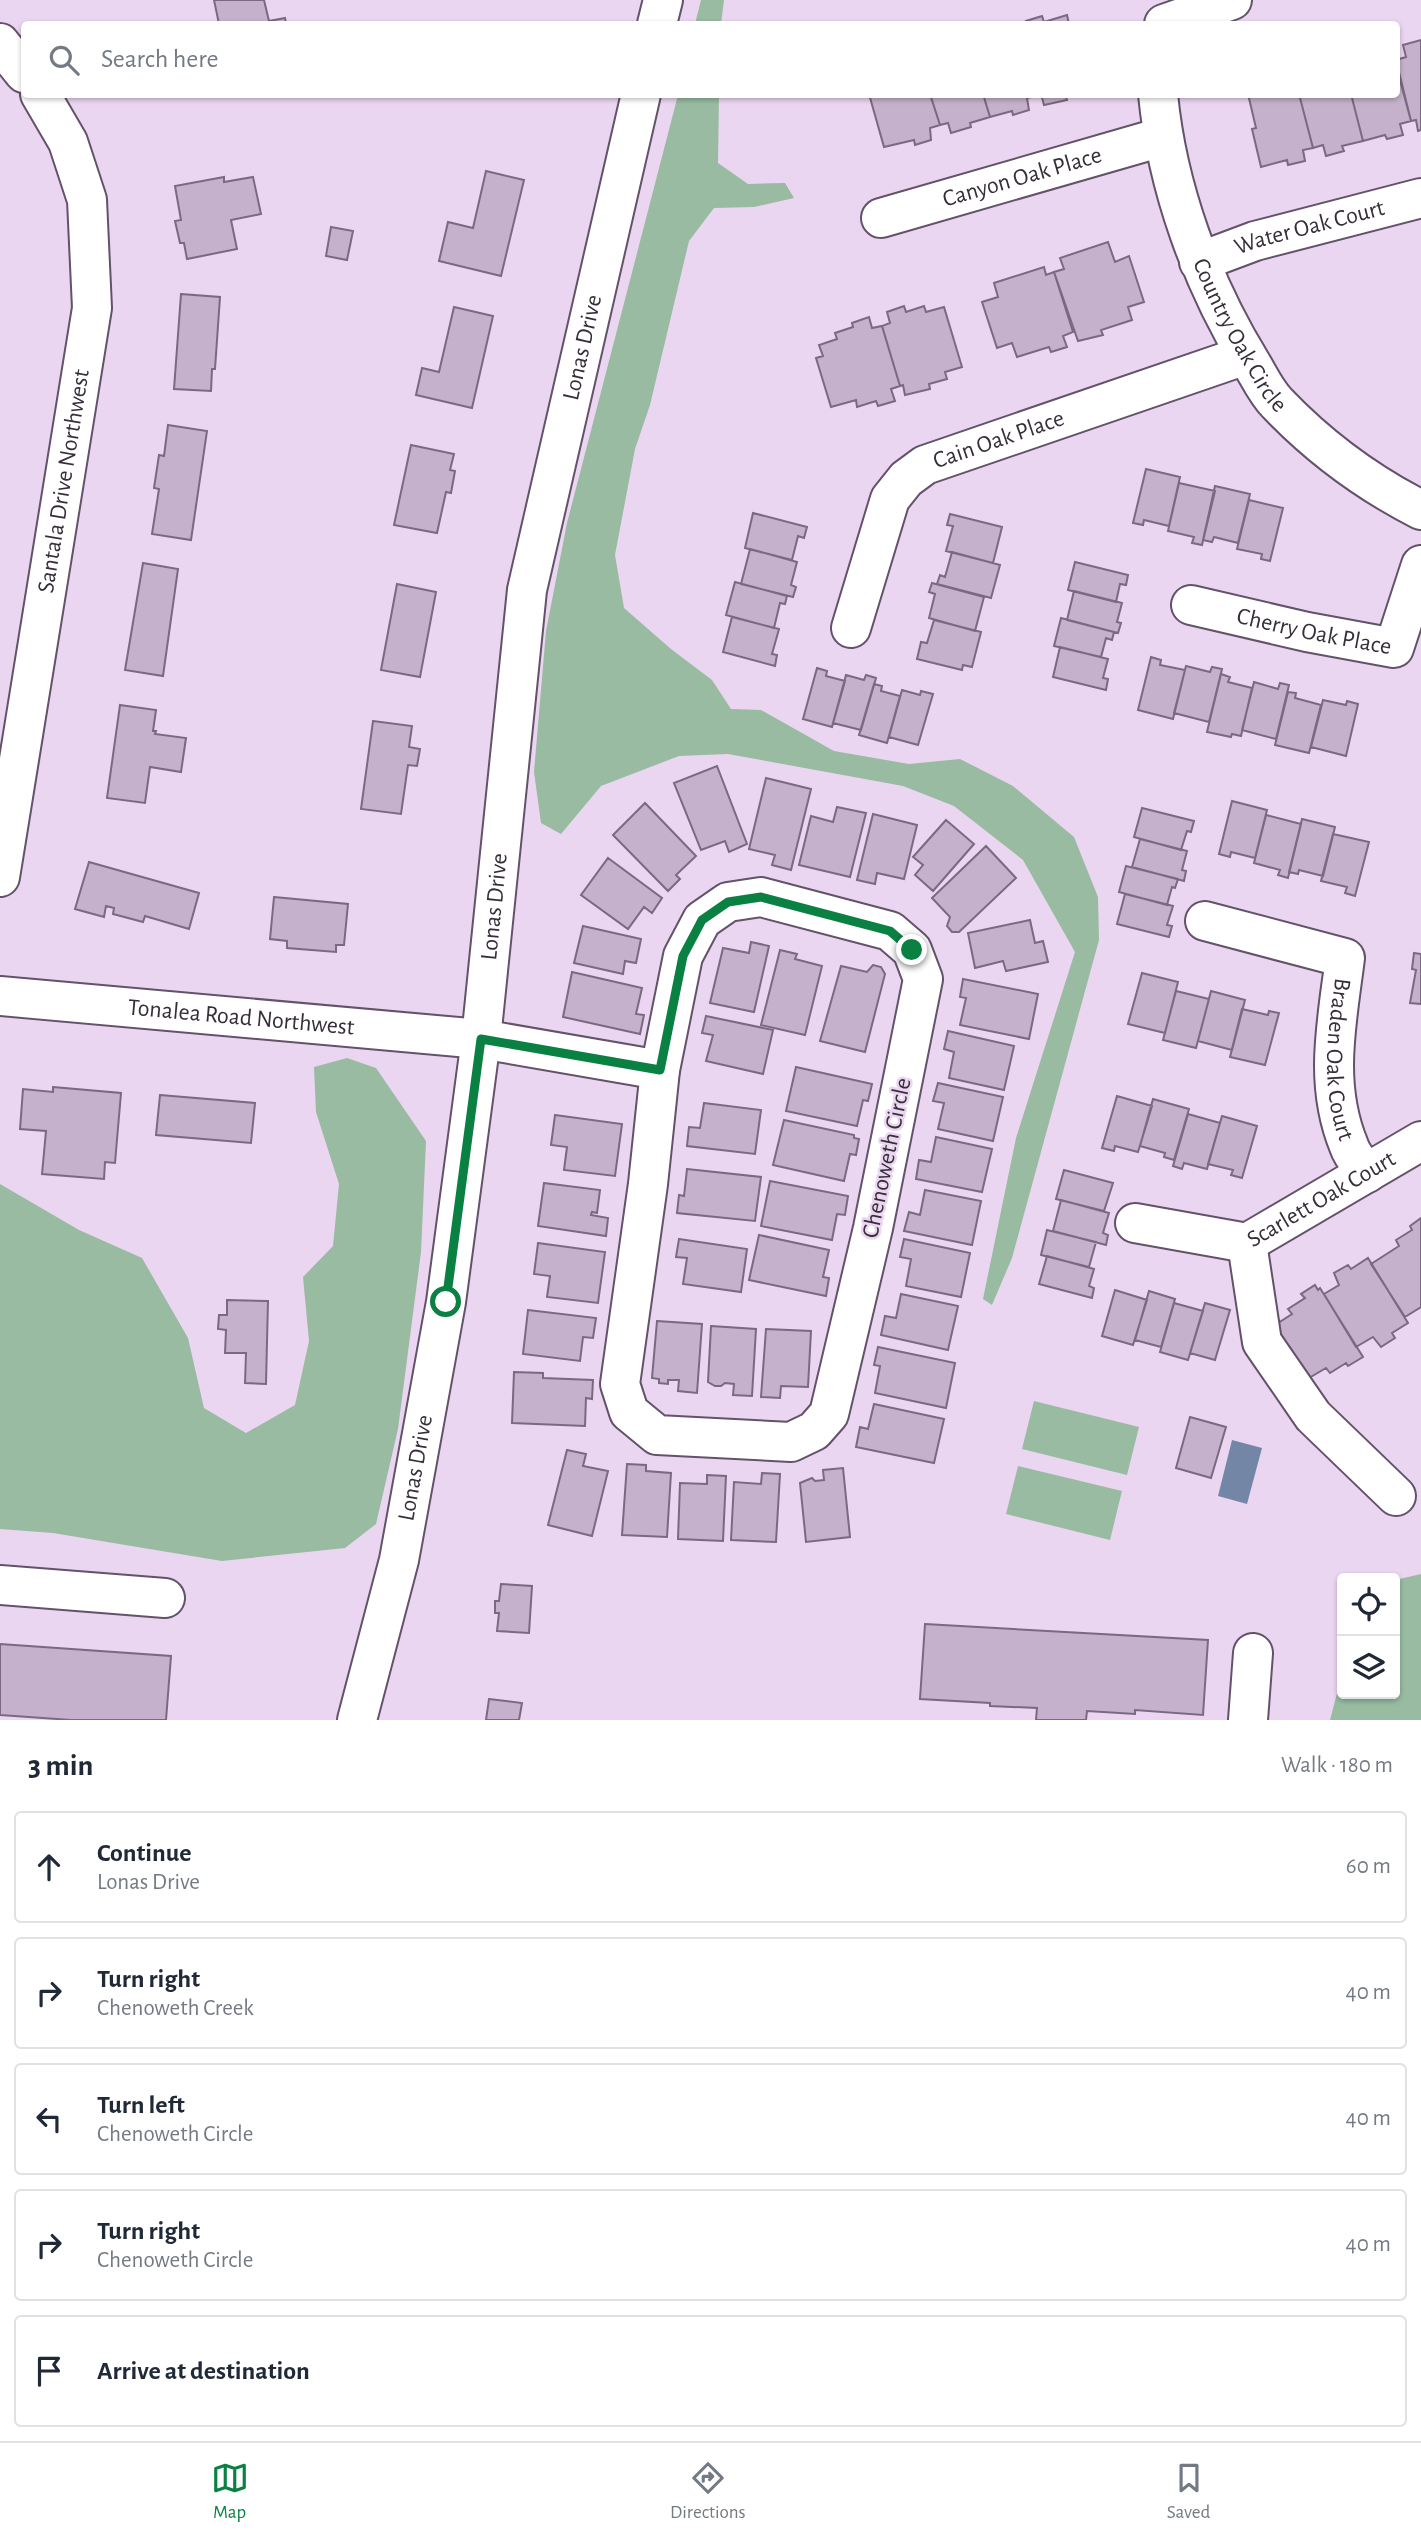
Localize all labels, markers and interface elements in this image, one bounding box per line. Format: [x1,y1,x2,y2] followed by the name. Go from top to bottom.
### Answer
[21,21,1400,98] search box
[45,41,83,79] icon: search
[101,46,219,72] text: Search here
[940,143,1104,212] street label: Canyon Oak Place
[1231,196,1387,260] street label: Water Oak Court
[1188,255,1291,417] street label: Country Oak Circle
[559,293,606,403] street label: Lonas Drive
[34,367,94,595] street label: Santala Drive Northwest
[930,406,1067,473] street label: Cain Oak Place
[1234,604,1393,659] street label: Cherry Oak Place
[477,852,512,961] street label: Lonas Drive
[896,934,927,965] route end
[1322,977,1358,1144] street label: Braden Oak Court
[127,995,356,1040] street label: Tonalea Road Northwest
[858,1076,916,1240] street label: Chenoweth Circle
[1243,1147,1400,1252] street label: Scarlett Oak Court
[430,1286,461,1317] route start
[394,1413,437,1523] street label: Lonas Drive
[1337,1573,1400,1699] map controls
[1337,1573,1400,1636] button: locate
[1337,1636,1400,1699] button: layers
[28,1751,93,1781] text: 3 min
[1281,1754,1393,1777] text: Walk · 180 m
[97,1840,192,1866] text: Continue
[30,1848,68,1886] icon: ahead
[1346,1855,1391,1878] text: 60 m
[97,1871,200,1894] text: Lonas Drive
[97,1966,200,1992] text: Turn right
[30,1974,68,2012] icon: right
[1346,1981,1391,2004] text: 40 m
[97,1997,254,2020] text: Chenoweth Creek
[97,2092,185,2118] text: Turn left
[30,2100,68,2138] icon: left
[1346,2107,1391,2130] text: 40 m
[97,2123,253,2146] text: Chenoweth Circle
[97,2218,200,2244] text: Turn right
[30,2226,68,2264] icon: right
[1346,2233,1391,2256] text: 40 m
[97,2249,253,2272] text: Chenoweth Circle
[30,2352,68,2390] icon: arrive
[97,2358,310,2384] text: Arrive at destination
[211,2459,249,2524] tab: Map
[670,2459,746,2524] tab: Directions
[1167,2459,1210,2524] tab: Saved

